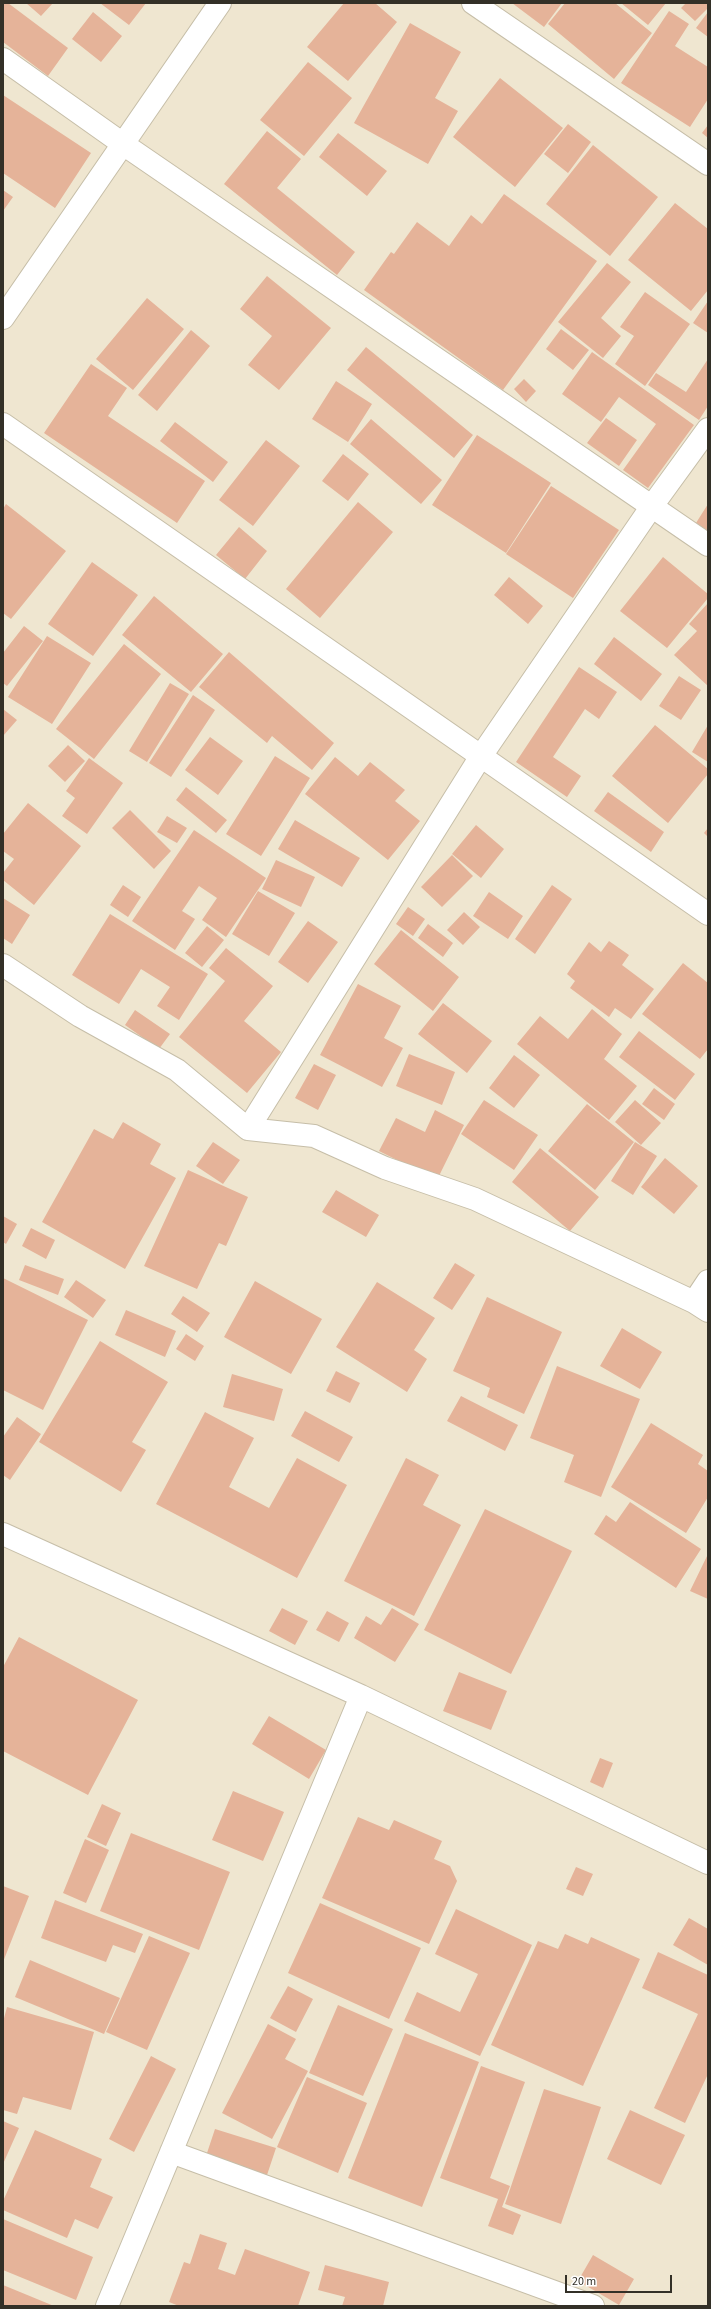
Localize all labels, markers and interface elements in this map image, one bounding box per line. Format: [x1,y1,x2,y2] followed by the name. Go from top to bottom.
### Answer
[567,2267,674,2293] scale bar
[572,2273,596,2290] text: 20 m

